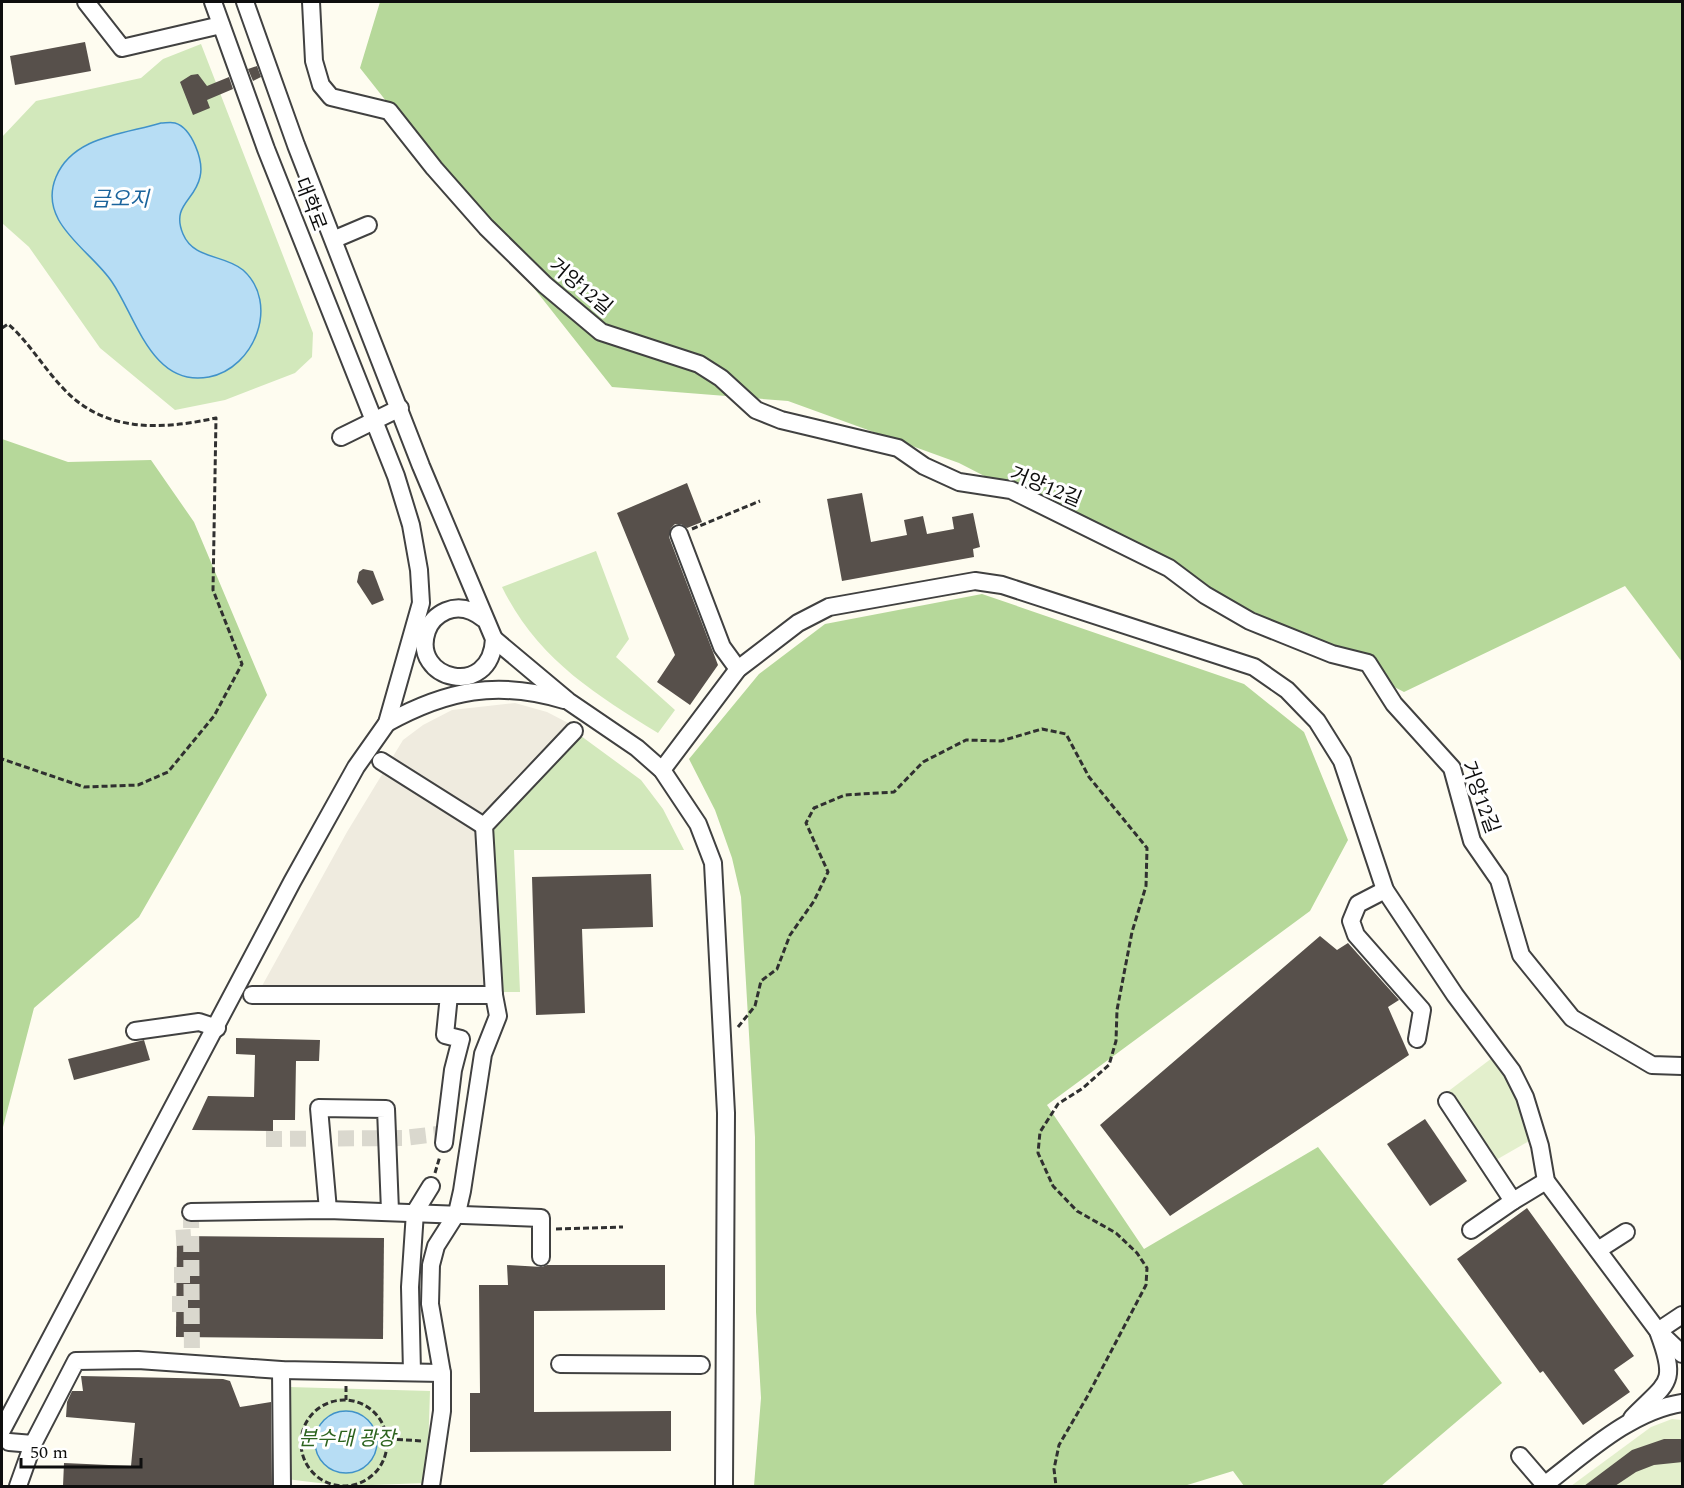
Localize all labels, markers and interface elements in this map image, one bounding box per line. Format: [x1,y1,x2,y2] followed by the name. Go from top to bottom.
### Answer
[286,173,334,236] street label: 대학로
[91,184,151,216] water label: 금오지
[542,251,619,322] street label: 거양12길
[1005,459,1086,515] street label: 거양12길
[1453,757,1507,838] street label: 거양12길
[299,1424,398,1454] park label: 분수대 광장
[21,1431,141,1469] scale bar
[30,1439,68,1466] text: 50 m

